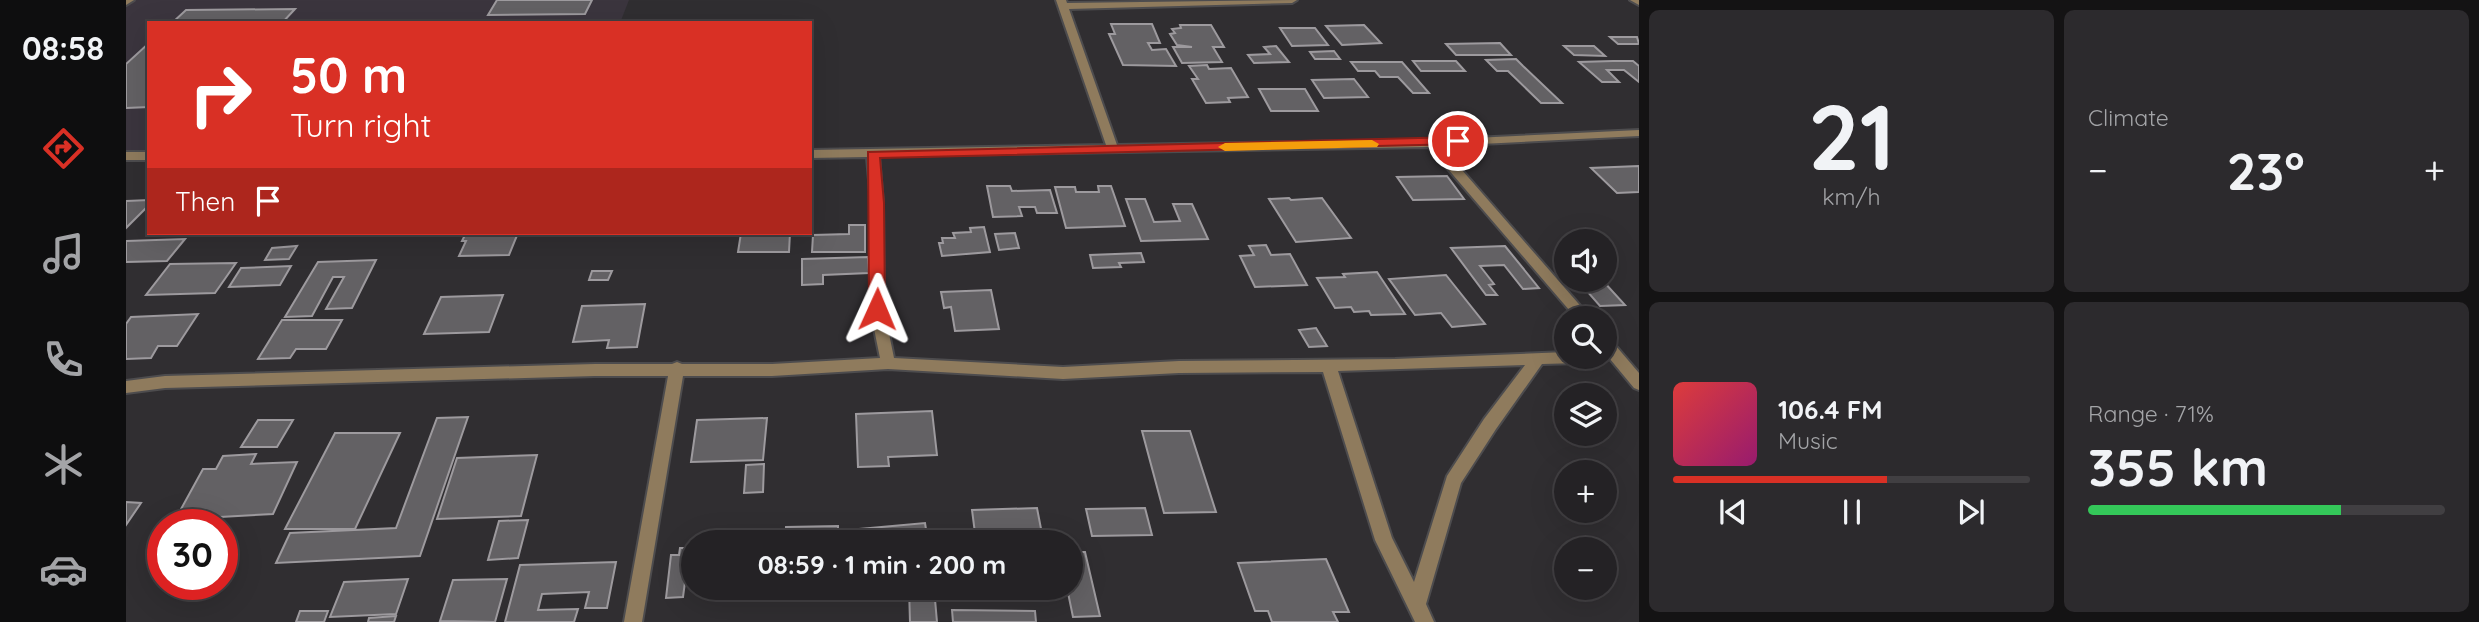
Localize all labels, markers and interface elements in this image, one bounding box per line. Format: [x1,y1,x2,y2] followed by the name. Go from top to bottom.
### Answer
[22,28,104,68] text: 08:58
[290,44,407,105] text: 50 m
[175,49,266,140] icon: right
[1808,79,1895,193] text: 21
[2088,103,2169,132] text: Climate
[290,105,431,145] text: Turn right
[1428,111,1488,171] pin
[1439,122,1477,160] icon: arrive
[39,124,88,173] icon: directions
[2227,138,2305,203] text: 23°
[2088,146,2108,194] text: −
[2424,146,2445,194] text: +
[249,182,287,220] icon: arrive
[1822,182,1881,211] text: km/h
[175,185,235,218] text: Then
[39,229,88,278] icon: music
[1554,229,1617,600] map controls
[1554,229,1617,292] button: sound
[840,272,914,346] position arrow
[1554,306,1617,369] button: search
[39,335,88,384] icon: phone
[1554,383,1617,446] button: layers
[1778,393,1883,426] text: 106.4 FM
[2088,399,2214,428] text: Range · 71%
[1778,426,1838,455] text: Music
[2088,434,2268,499] text: 355 km
[39,440,88,489] icon: climate
[1554,460,1617,523] button: +
[1714,493,1752,531] icon: previous
[1833,493,1871,531] icon: pause
[1952,493,1990,531] icon: next
[147,509,238,600] speed limit sign: 30
[1554,537,1617,600] button: −
[39,545,88,594] icon: car
[758,548,1006,581] text: 08:59 · 1 min · 200 m

